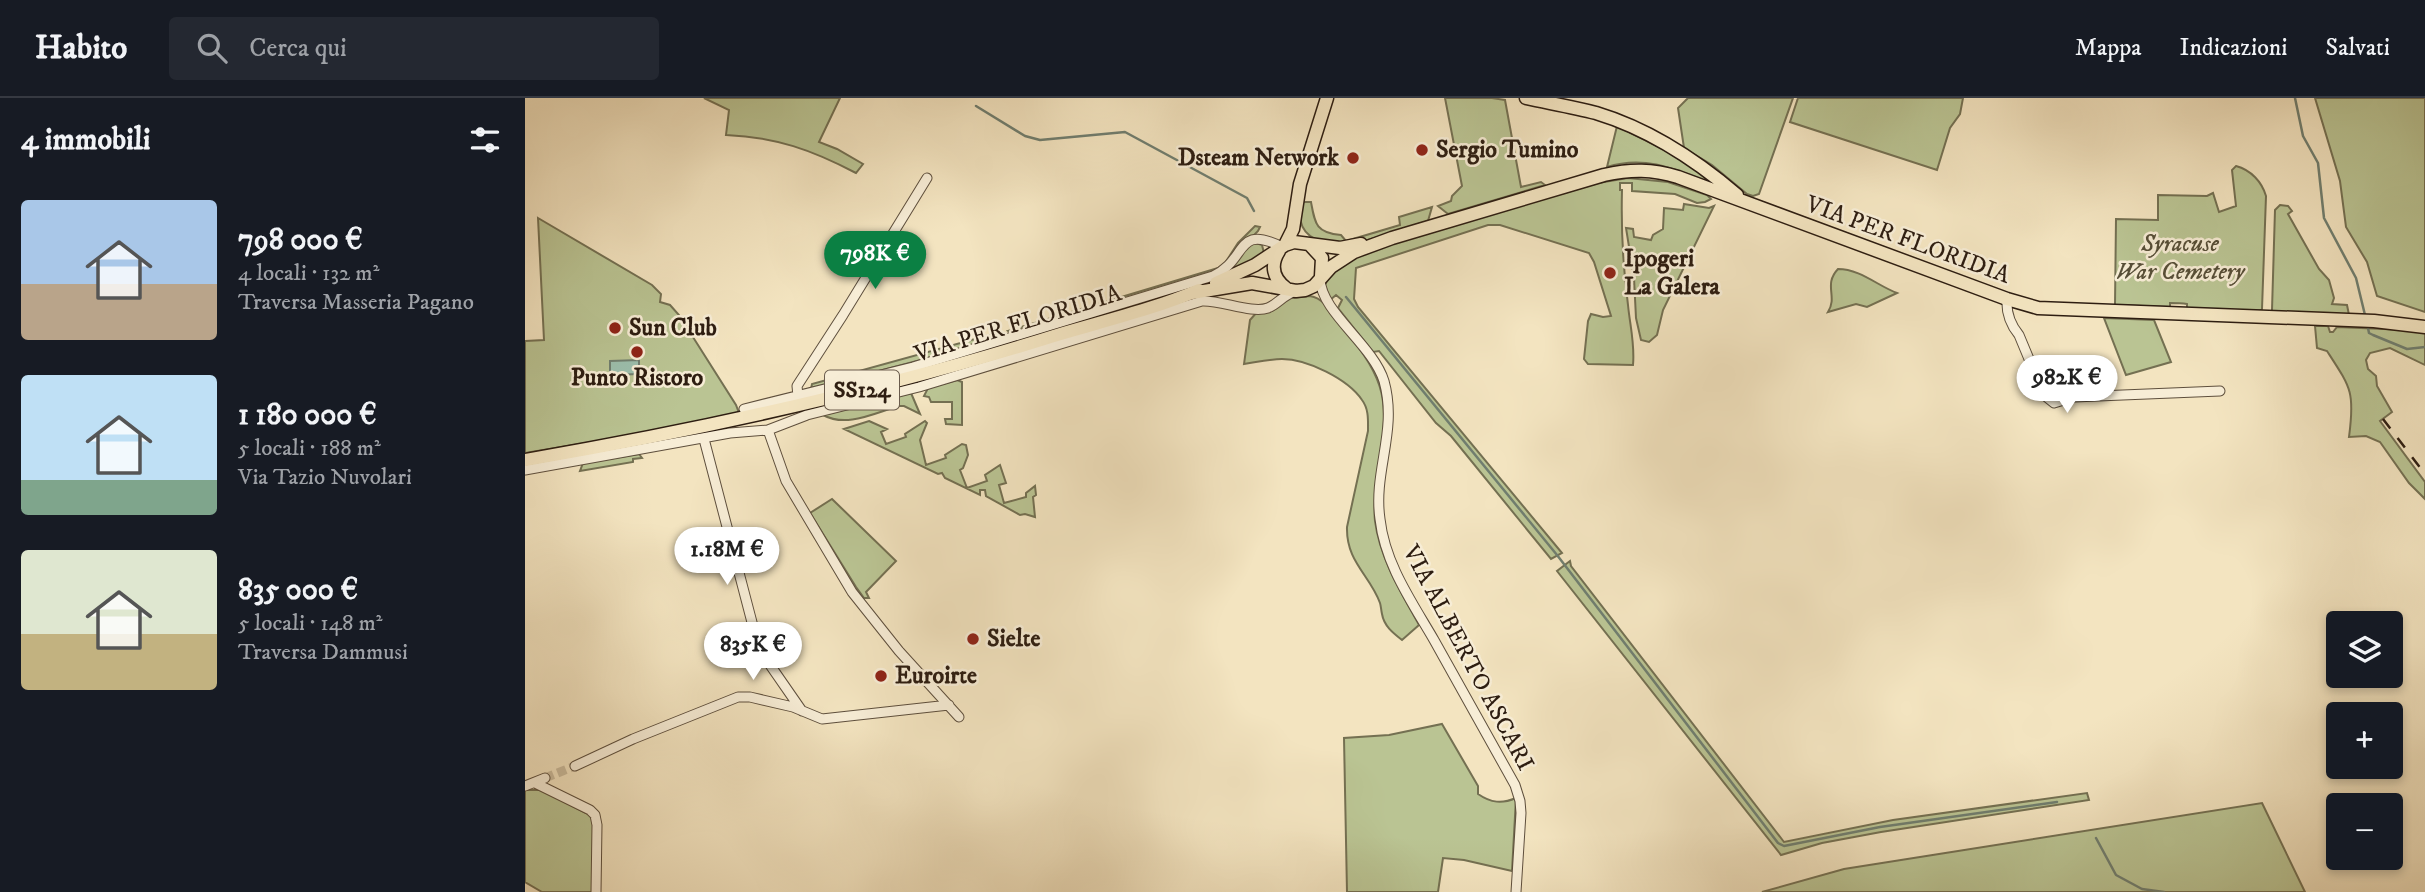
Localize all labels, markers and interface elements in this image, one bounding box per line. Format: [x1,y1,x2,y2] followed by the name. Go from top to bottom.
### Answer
[169,17,659,80] search box
[35,28,127,69] text: Habito
[193,29,231,67] icon: search
[249,32,347,65] text: Cerca qui
[2075,33,2142,63] text: Mappa
[2180,33,2288,63] text: Indicazioni
[2326,33,2390,63] text: Salvati
[466,121,504,159] icon: filters
[21,122,151,159] text: 4 immobili
[1436,135,1579,165] place label: Sergio Tumino
[1414,142,1430,158] marker: Sergio Tumino
[1178,143,1340,173] place label: Dsteam Network
[1345,150,1361,166] marker: Dsteam Network
[1801,189,2015,291] street label: VIA PER FLORIDIA
[238,222,363,259] text: 798 000 €
[77,228,161,312] icon: home
[2115,229,2246,287] park label: Syracuse War Cemetery
[818,232,932,291] pin: 798K €
[840,239,910,268] text: 798K €
[1624,244,1721,302] place label: Ipogeri La Galera
[238,259,379,288] text: 4 locali · 132 m²
[1602,265,1618,281] marker: Ipogeri La Galera
[910,278,1126,370] street label: VIA PER FLORIDIA
[238,288,474,317] text: Traversa Masseria Pagano
[629,313,717,343] place label: Sun Club
[607,320,623,336] marker: Sun Club
[629,344,645,360] marker: Punto Ristoro
[2010,356,2124,415] pin: 982K €
[571,363,704,393] place label: Punto Ristoro
[2033,363,2101,392] text: 982K €
[825,370,899,410] road number: SS124
[238,397,377,434] text: 1 180 000 €
[77,403,161,487] icon: home
[238,434,381,463] text: 5 locali · 188 m²
[238,463,412,492] text: Via Tazio Nuvolari
[662,528,792,587] pin: 1.18M €
[690,535,764,564] text: 1.18M €
[1395,539,1540,776] street label: VIA ALBERTO ASCARI
[238,572,358,609] text: 835 000 €
[77,578,161,662] icon: home
[238,609,382,638] text: 5 locali · 148 m²
[2326,611,2403,870] map controls
[2326,611,2403,688] button: layers
[696,622,810,682] pin: 835K €
[987,624,1041,654] place label: Sielte
[720,630,786,659] text: 835K €
[965,631,981,647] marker: Sielte
[238,638,408,667] text: Traversa Dammusi
[895,661,977,691] place label: Euroirte
[873,668,889,684] marker: Euroirte
[2326,702,2403,779] button: +
[2326,793,2403,870] button: −

